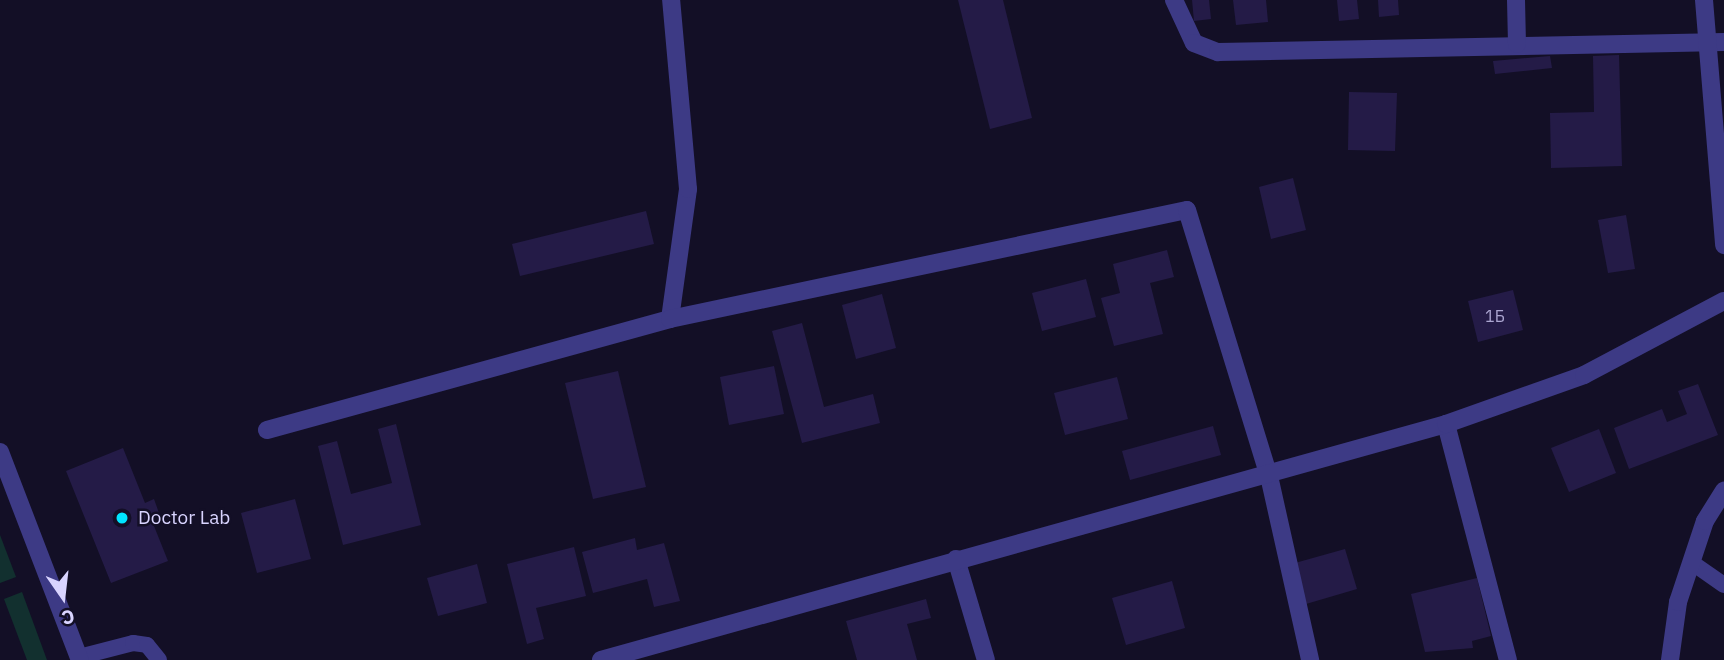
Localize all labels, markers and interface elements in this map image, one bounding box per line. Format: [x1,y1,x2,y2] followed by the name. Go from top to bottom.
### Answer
[1485,306,1505,326] house number: 1Б
[138,507,230,529] place label: Doctor Lab
[112,508,132,528] marker: Doctor Lab
[28,562,98,632] north arrow
[59,604,77,631] text: С

